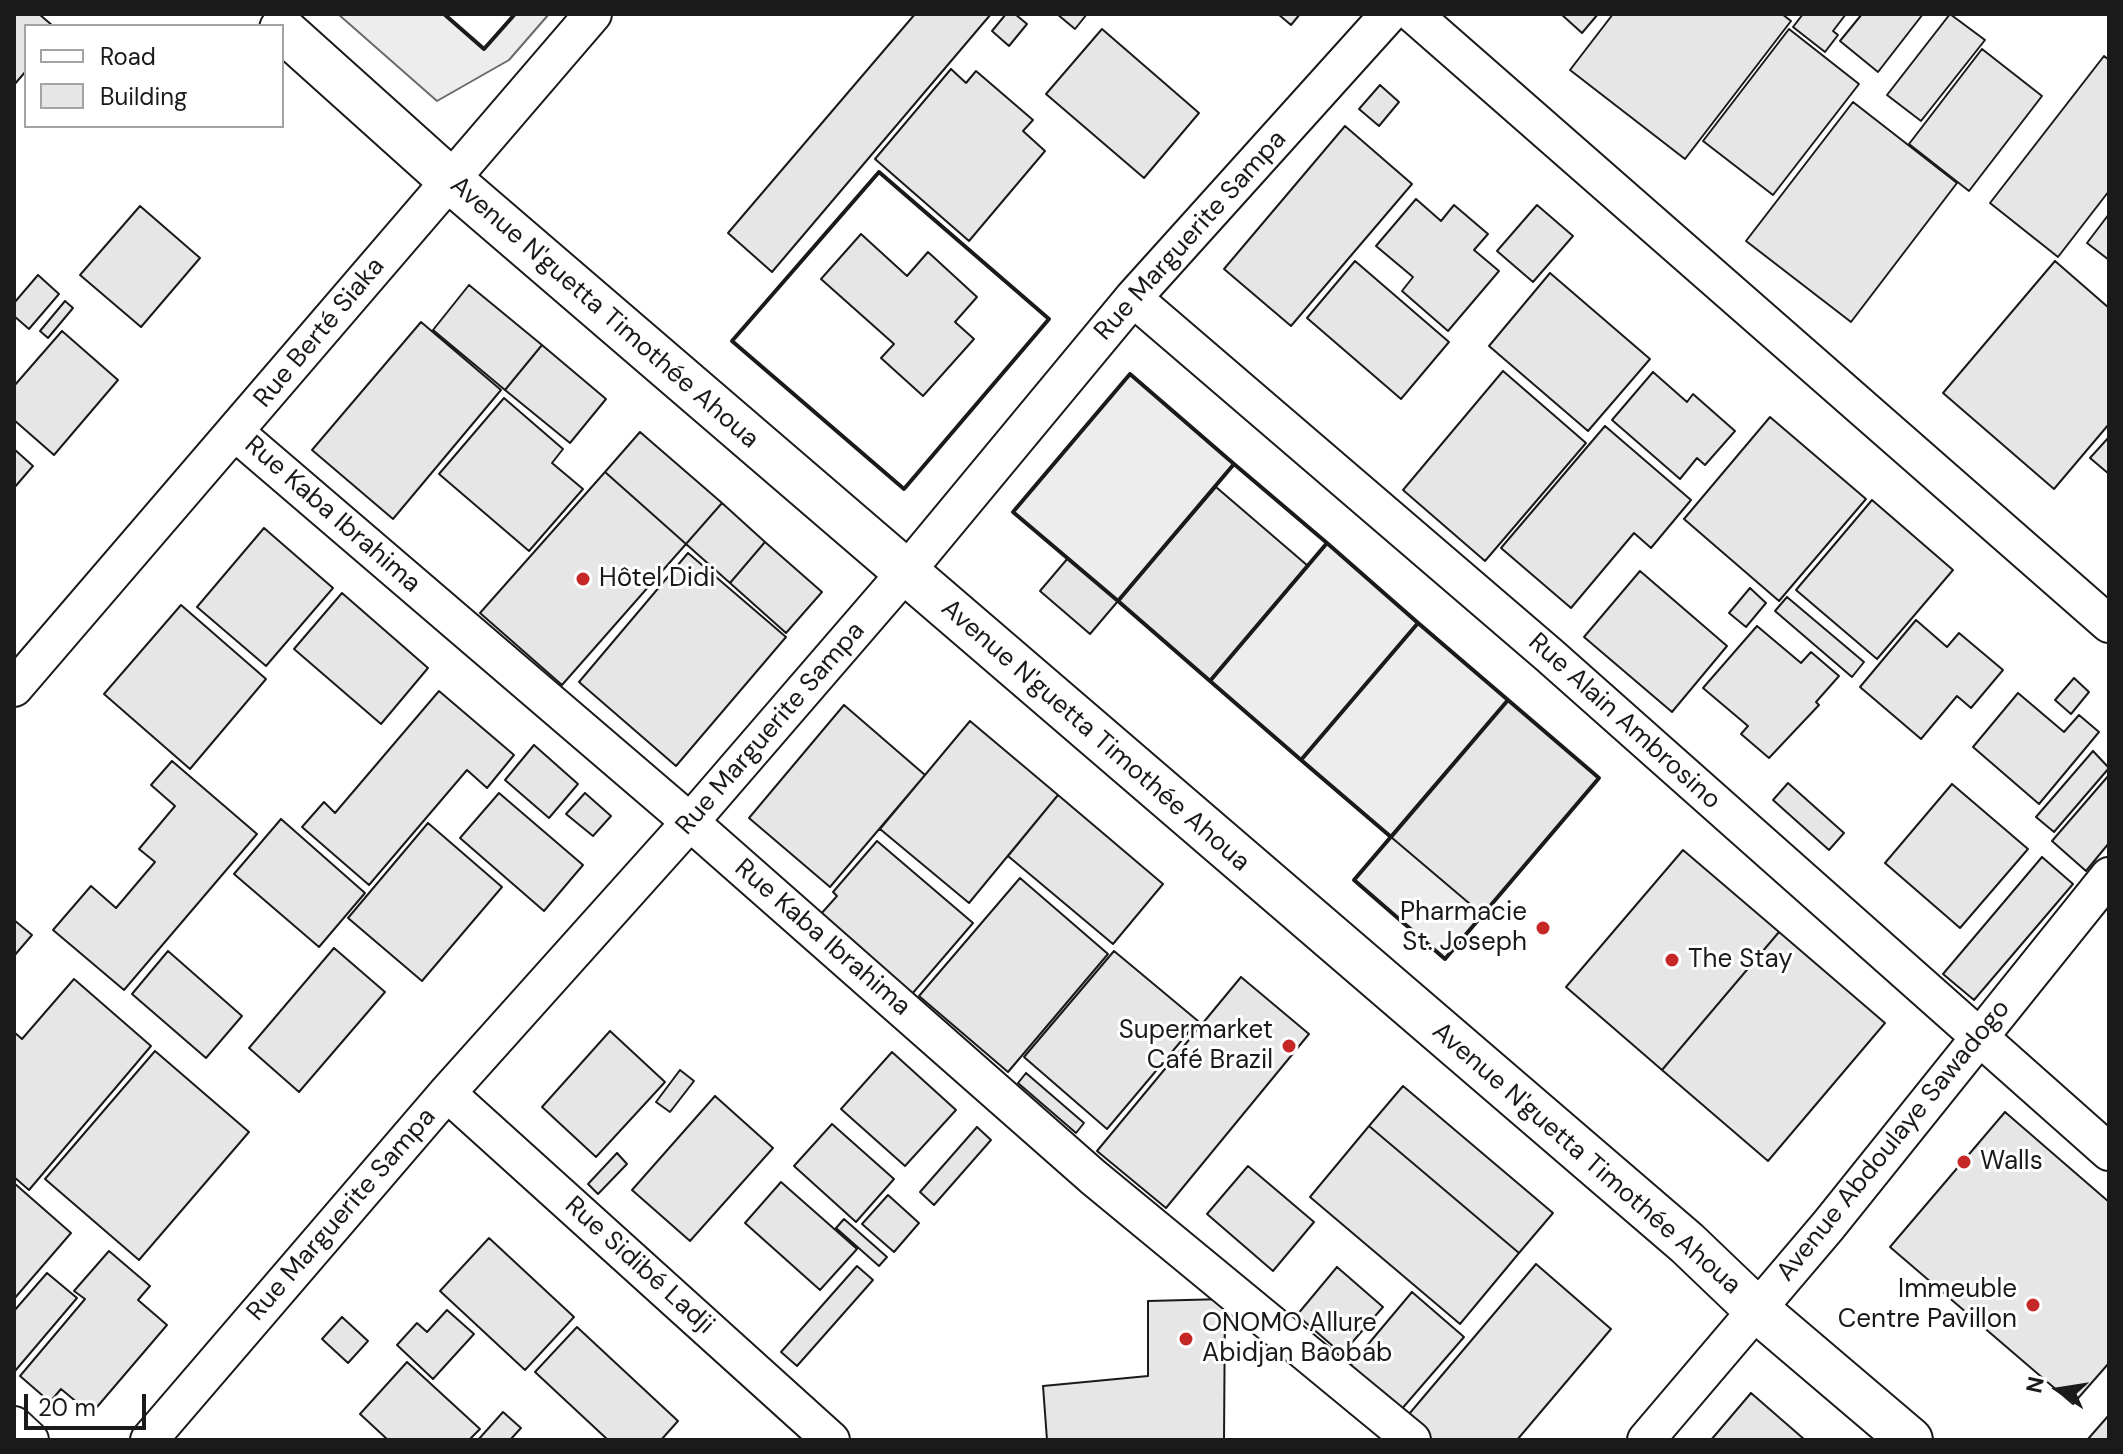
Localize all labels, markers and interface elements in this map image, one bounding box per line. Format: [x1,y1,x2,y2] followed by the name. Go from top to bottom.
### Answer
[24,24,284,128] legend
[100,41,156,72] text: Road
[100,81,187,112] text: Building
[1089,125,1293,347] street label: Rue Marguerite Sampa
[443,170,765,456] street label: Avenue N'guetta Timothée Ahoua
[248,252,392,414] street label: Rue Berté Siaka
[238,430,426,600] street label: Rue Kaba Ibrahima
[599,563,716,595] place label: Hôtel Didi
[574,570,592,588] marker: Hôtel Didi
[934,593,1256,879] street label: Avenue N'guetta Timothée Ahoua
[670,616,872,842] street label: Rue Marguerite Sampa
[1521,627,1727,817] street label: Rue Alain Ambrosino
[728,853,916,1023] street label: Rue Kaba Ibrahima
[1400,897,1527,958] place label: Pharmacie St. Joseph
[1534,919,1552,937] marker: Pharmacie St. Joseph
[1688,944,1793,976] place label: The Stay
[1663,951,1681,969] marker: The Stay
[1771,994,2017,1288] street label: Avenue Abdoulaye Sawadogo
[1119,1015,1273,1076] place label: Supermarket Café Brazil
[1425,1016,1747,1302] street label: Avenue N'guetta Timothée Ahoua
[1280,1037,1298,1055] marker: Supermarket Café Brazil
[241,1102,443,1328] street label: Rue Marguerite Sampa
[1980,1146,2043,1178] place label: Walls
[1955,1153,1973,1171] marker: Walls
[558,1191,720,1341] street label: Rue Sidibé Ladji
[1838,1274,2017,1336] place label: Immeuble Centre Pavillon
[2024,1296,2042,1314] marker: Immeuble Centre Pavillon
[1202,1308,1392,1370] place label: ONOMO Allure Abidjan Baobab
[1177,1330,1195,1348] marker: ONOMO Allure Abidjan Baobab
[2019,1350,2099,1430] north arrow
[2019,1374,2051,1396] text: N
[28,1378,150,1428] scale bar
[38,1392,96,1423] text: 20 m

